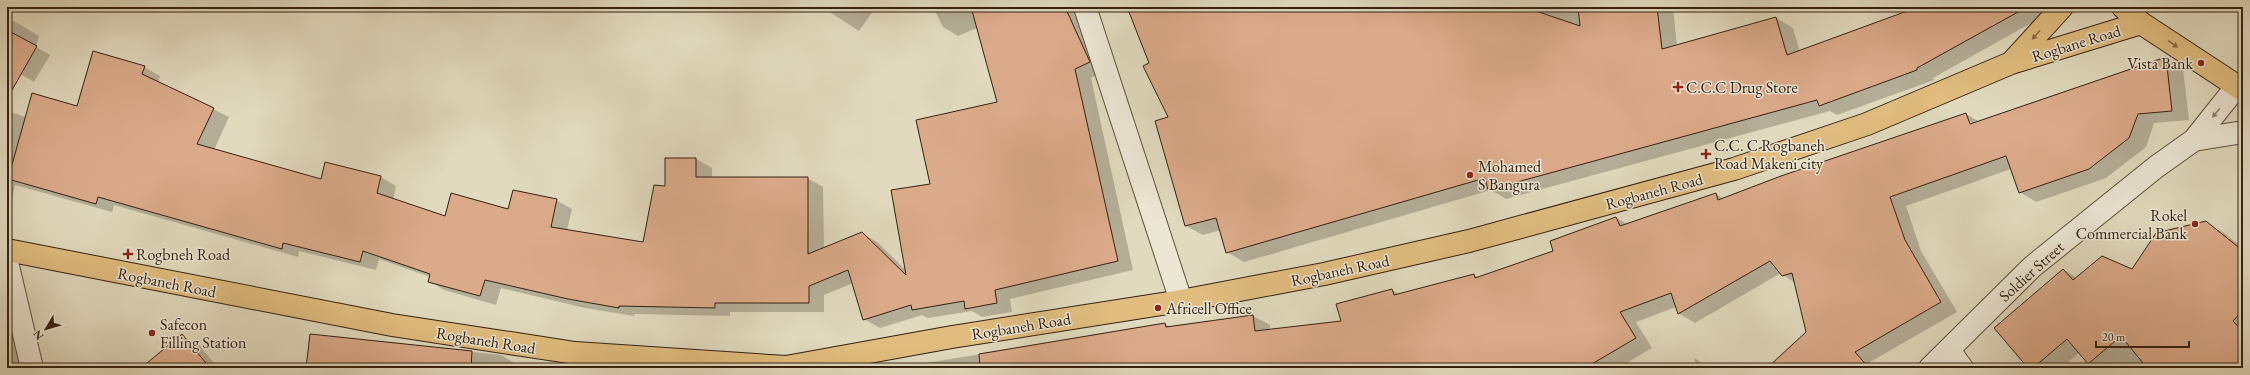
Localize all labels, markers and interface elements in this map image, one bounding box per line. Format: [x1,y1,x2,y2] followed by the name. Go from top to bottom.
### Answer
[2029,20,2124,67] street label: Rogbane Road
[2032,30,2041,40] one-way arrow
[2168,41,2179,48] one-way arrow
[2127,53,2193,74] place label: Vista Bank
[2196,58,2206,68] marker: Vista Bank
[1686,77,1798,98] place label: C.C.C Drug Store
[1673,82,1683,92] marker: C.C.C Drug Store
[2211,107,2220,118] one-way arrow
[1714,135,1825,174] place label: C.C. C Rogbaneh Road Makeni city
[1701,149,1711,159] marker: C.C. C Rogbaneh Road Makeni city
[1478,156,1542,195] place label: Mohamed S Bangura
[1603,168,1706,215] street label: Rogbaneh Road
[1465,170,1475,180] marker: Mohamed S Bangura
[2076,205,2187,244] place label: Rokel Commercial Bank
[2190,219,2200,229] marker: Rokel Commercial Bank
[1994,236,2068,306] street label: Soldier Street
[136,244,231,265] place label: Rogbneh Road
[123,249,133,259] marker: Rogbneh Road
[1289,250,1392,291] street label: Rogbaneh Road
[116,263,219,303] street label: Rogbaneh Road
[1165,298,1252,319] place label: Africell Office
[1153,303,1163,313] marker: Africell Office
[970,308,1073,345] street label: Rogbaneh Road
[26,309,66,349] north arrow
[160,314,247,353] place label: Safecon Filling Station
[435,322,538,359] street label: Rogbaneh Road
[2096,323,2189,349] scale bar
[30,327,46,343] text: N
[147,328,157,338] marker: Safecon Filling Station
[2102,329,2126,345] text: 20 m

